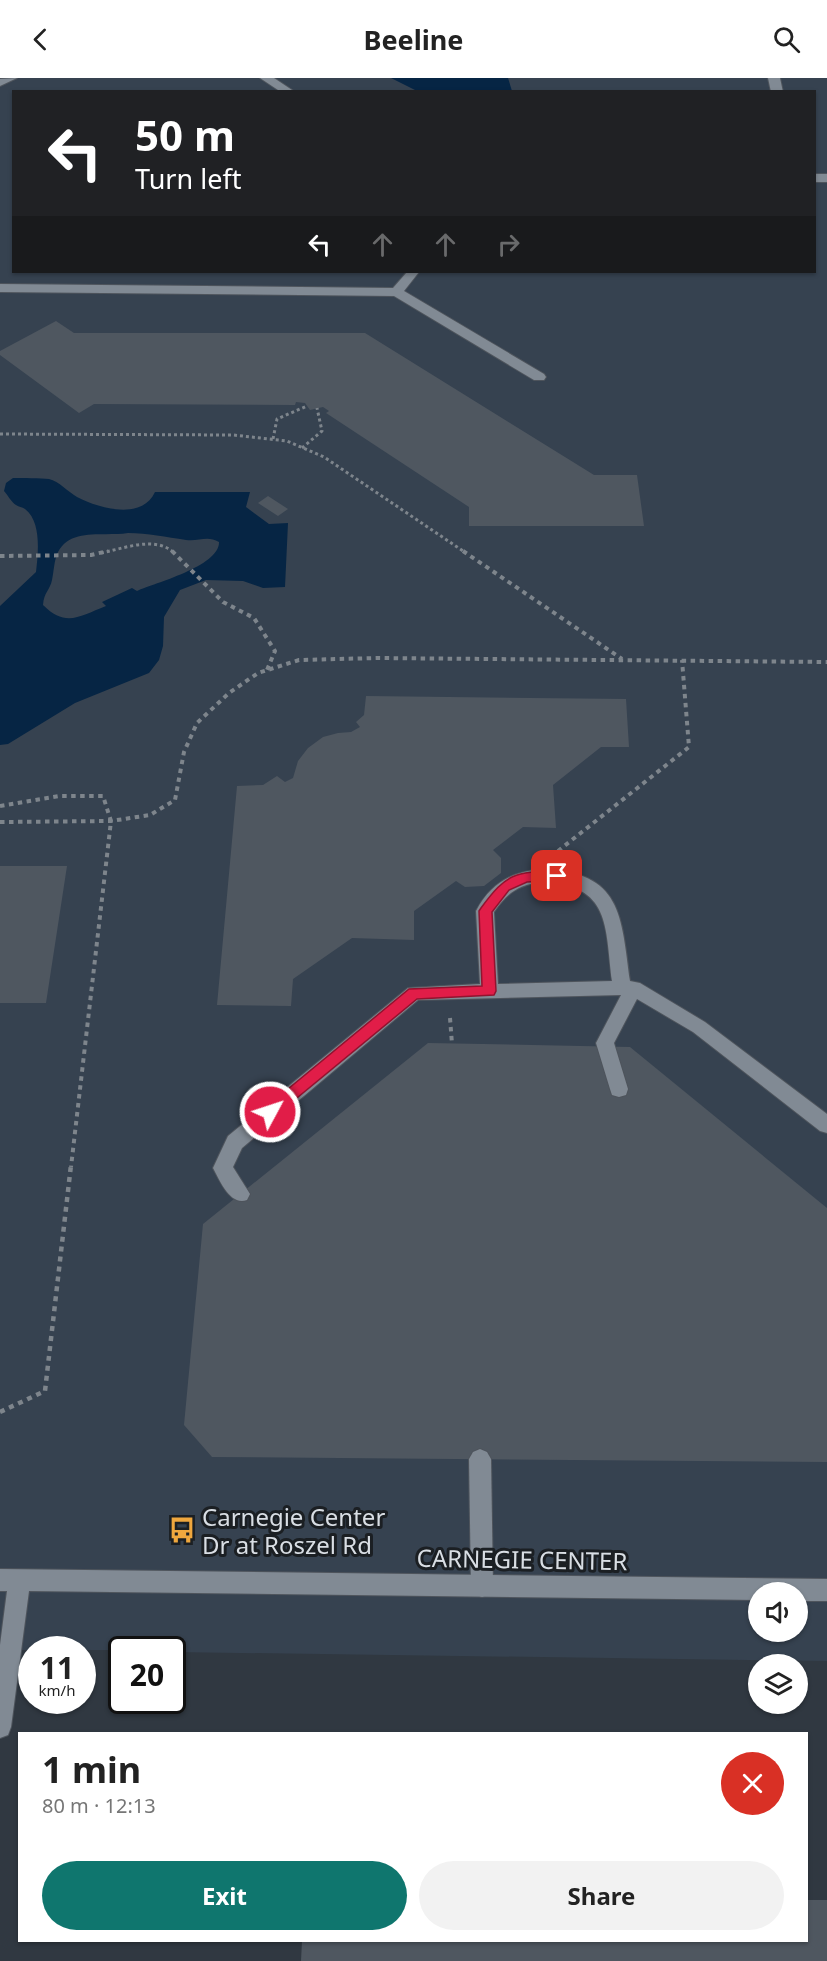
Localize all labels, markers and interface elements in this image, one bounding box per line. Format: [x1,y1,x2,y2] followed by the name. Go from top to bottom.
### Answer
[364,21,463,58] text: Beeline
[24,23,57,56] icon: back
[770,23,803,56] icon: search
[135,106,235,163] text: 50 m
[36,114,114,192] icon: left
[135,160,241,197] text: Turn left
[303,228,336,261] icon: left
[366,228,399,261] icon: ahead
[429,228,462,261] icon: ahead
[492,228,525,261] icon: right
[531,850,582,901] pin
[540,859,573,892] icon: arrive
[238,1080,302,1144] position arrow
[202,1500,385,1561] place label: Carnegie Center Dr at Roszel Rd
[167,1515,197,1545] bus stop icon: Carnegie Center Dr at Roszel Rd
[416,1541,628,1577] street label: CARNEGIE CENTER
[748,1582,808,1714] map controls
[748,1582,808,1642] button: sound
[108,1636,186,1714] speed limit sign: 20
[40,1647,74,1688] text: 11
[748,1654,808,1714] button: layers
[39,1680,75,1700] text: km/h
[42,1745,141,1794] text: 1 min
[721,1752,784,1815] button: close
[42,1792,156,1819] text: 80 m · 12:13
[42,1861,407,1930] button: Exit
[419,1861,784,1930] button: Share

